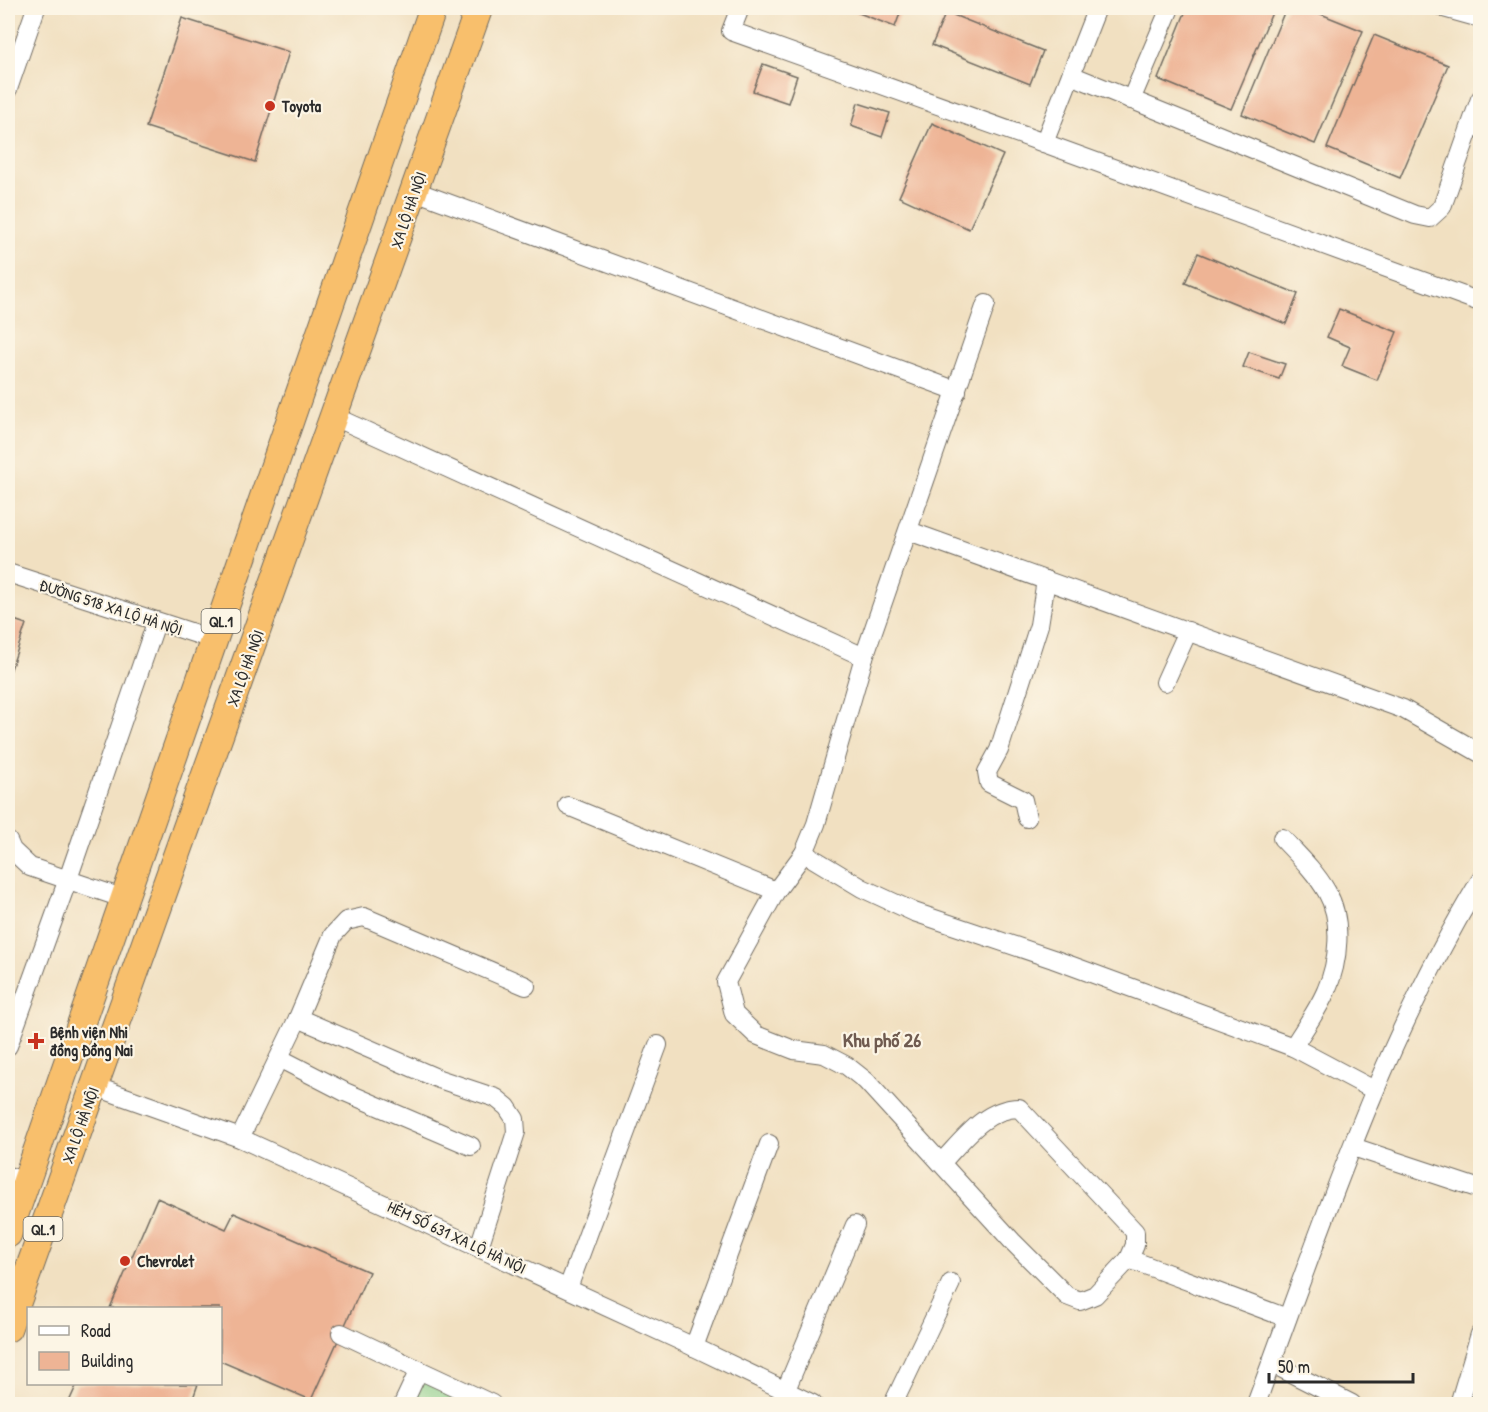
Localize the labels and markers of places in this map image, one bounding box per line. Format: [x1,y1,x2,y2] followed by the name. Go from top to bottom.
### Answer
[281,95,322,118] place label: Toyota
[263,99,277,113] marker: Toyota
[50,1021,133,1062] place label: Bệnh viện Nhi đồng Đồng Nai
[27,1032,45,1050] marker: Bệnh viện Nhi đồng Đồng Nai
[137,1250,194,1272] place label: Chevrolet
[118,1254,132,1268] marker: Chevrolet

